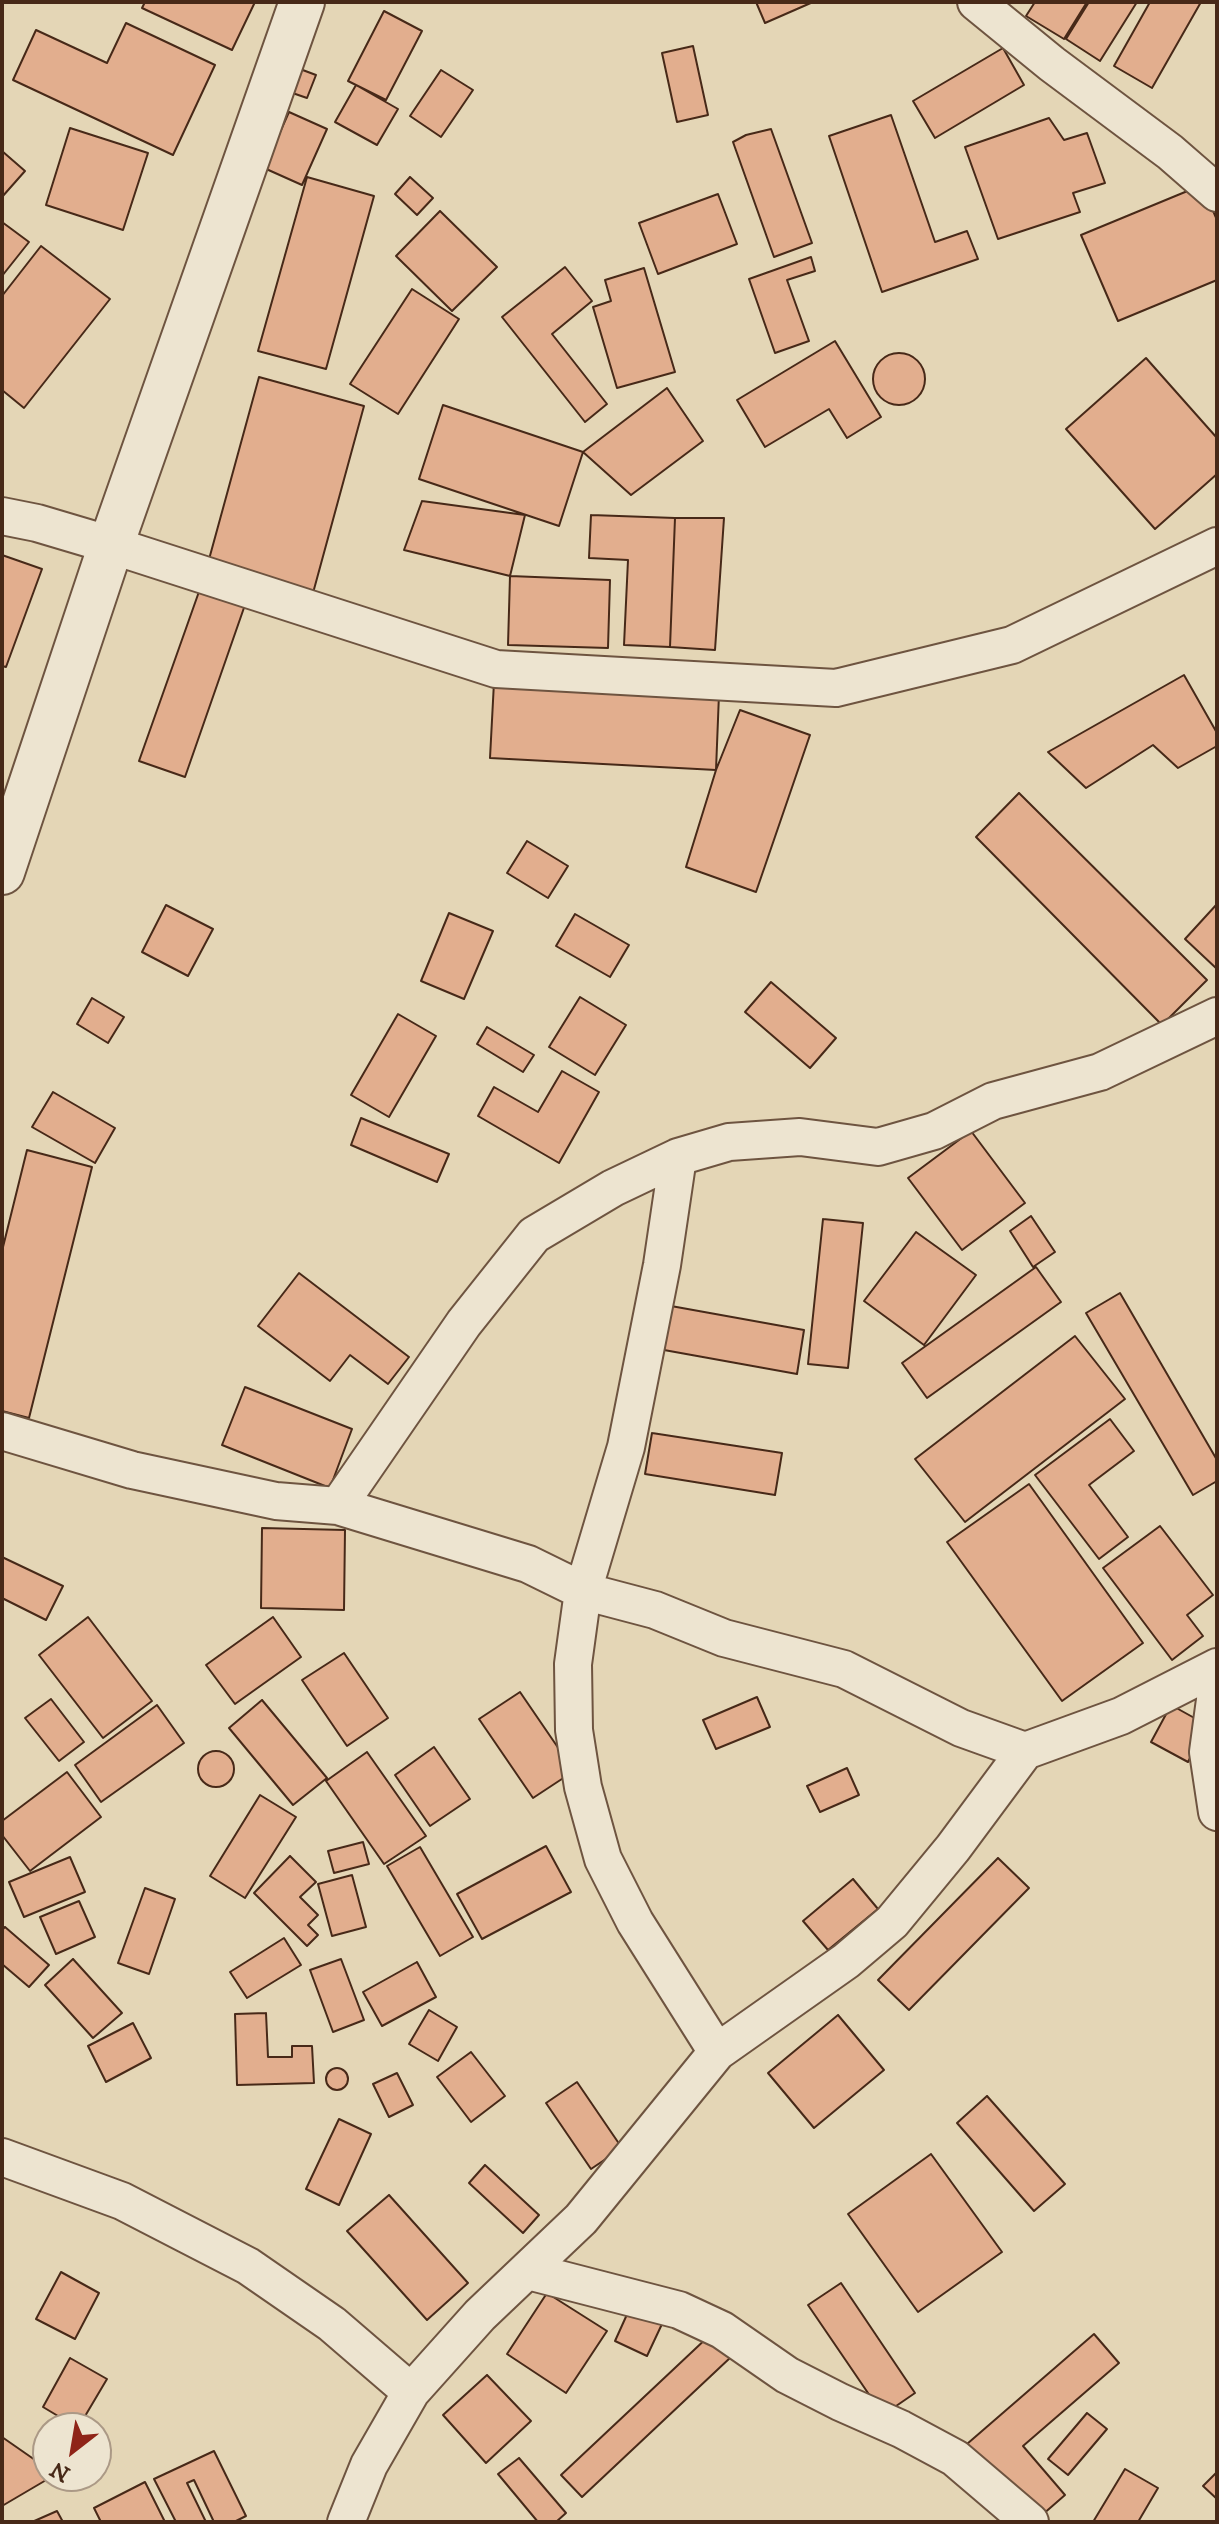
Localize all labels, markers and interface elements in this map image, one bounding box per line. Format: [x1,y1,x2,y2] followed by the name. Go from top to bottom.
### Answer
[32,2412,112,2492] north arrow
[46,2455,75,2488] text: N

